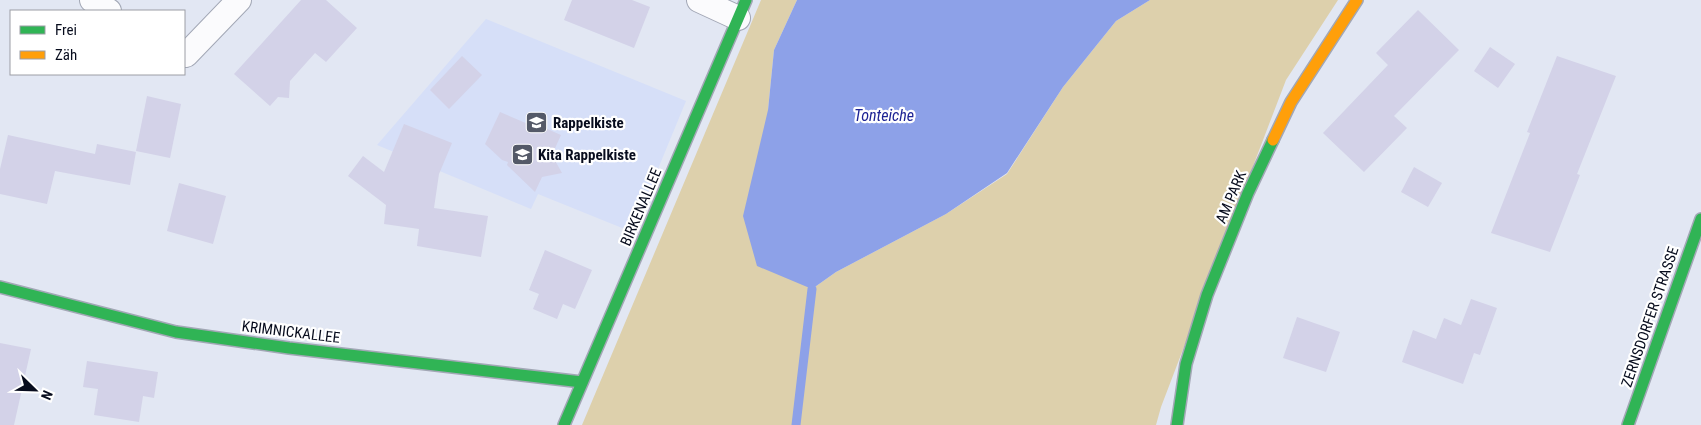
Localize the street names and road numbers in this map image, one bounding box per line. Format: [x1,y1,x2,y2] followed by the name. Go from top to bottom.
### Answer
[617,165,665,249] street label: BIRKENALLEE
[1212,167,1250,226] street label: AM PARK
[1618,244,1682,390] street label: ZERNSDORFER STRASSE
[241,317,341,347] street label: KRIMNICKALLEE

